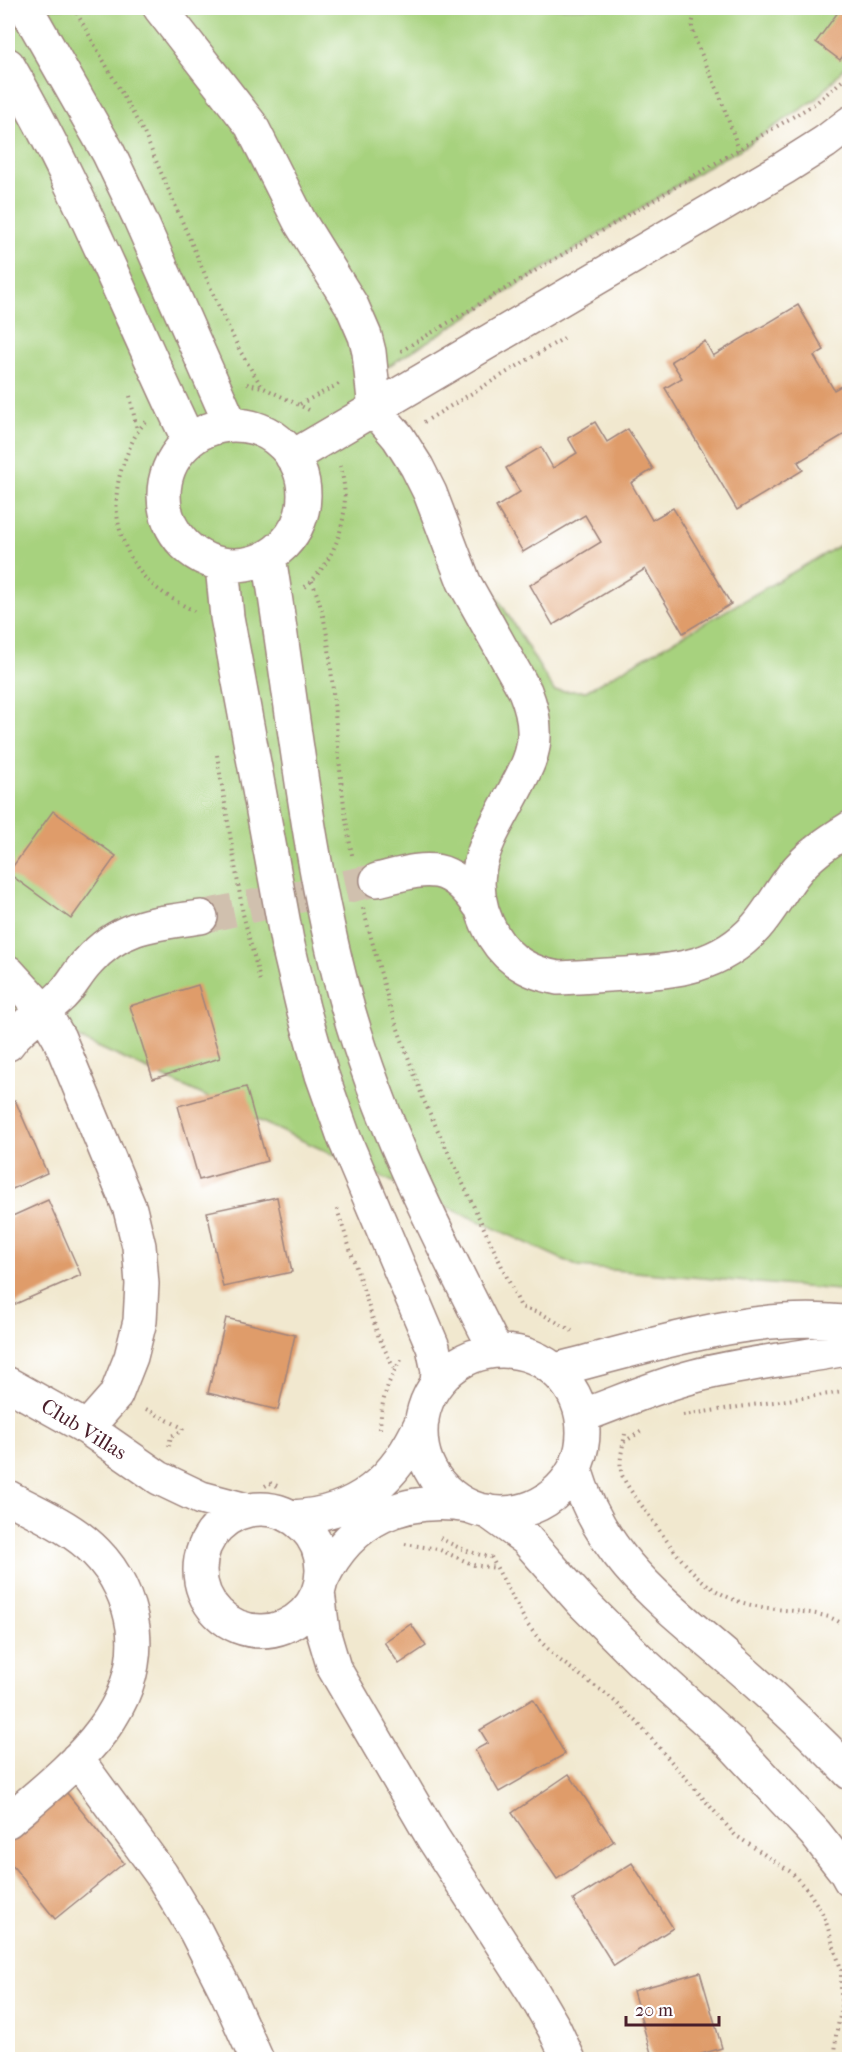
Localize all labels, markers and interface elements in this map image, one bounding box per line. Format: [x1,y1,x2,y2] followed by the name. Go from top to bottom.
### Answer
[37,1393,131,1465] street label: Club Villas
[626,1989,719,2027] scale bar
[635,2000,673,2021] text: 20 m

